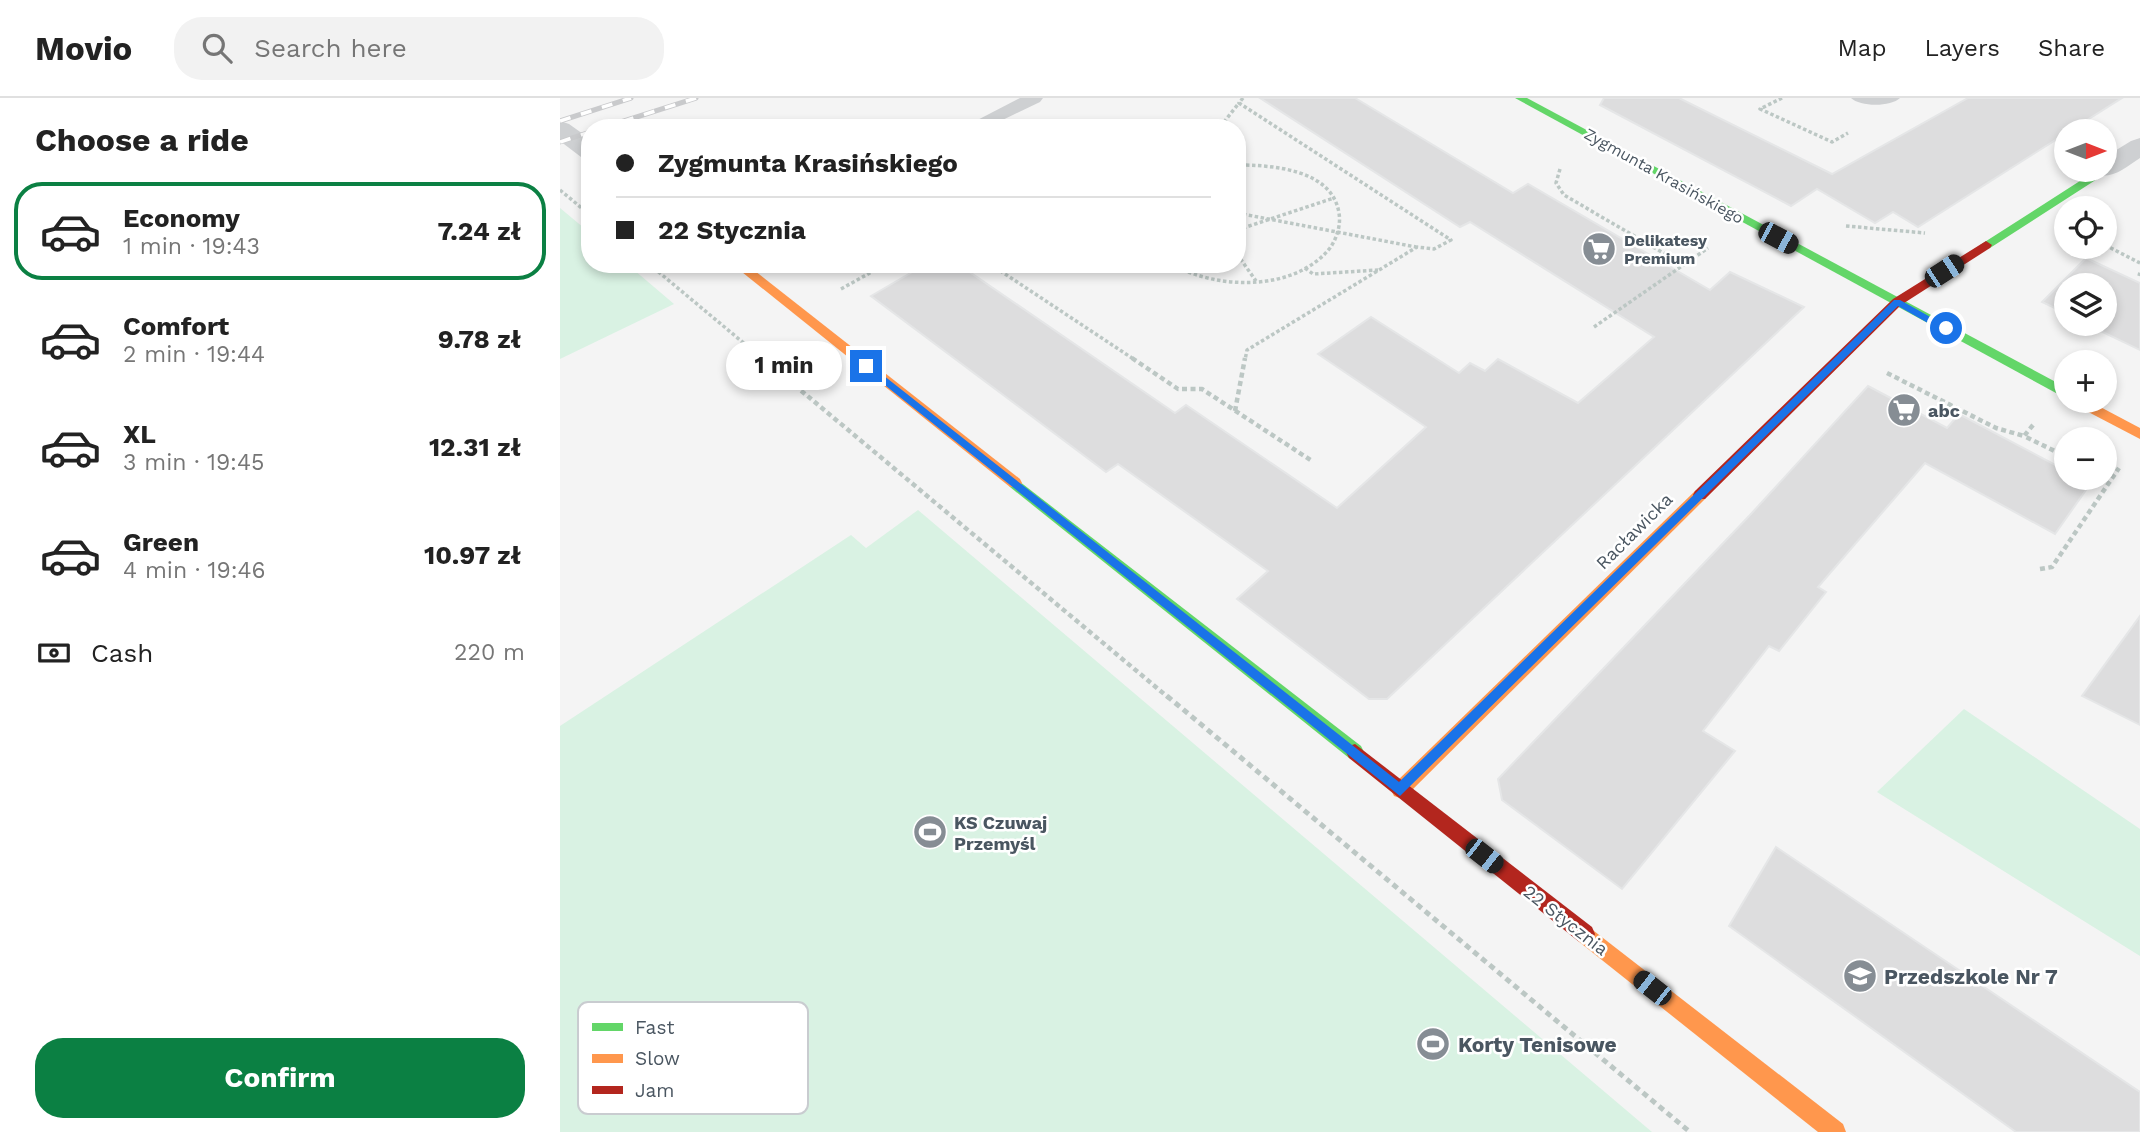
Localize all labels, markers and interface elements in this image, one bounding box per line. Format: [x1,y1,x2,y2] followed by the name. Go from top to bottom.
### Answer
[174,17,664,80] search box
[35,29,132,68] text: Movio
[198,29,236,67] icon: search
[254,33,407,63] text: Search here
[1838,34,1886,62] text: Map
[1924,34,2000,62] text: Layers
[2038,34,2105,62] text: Share
[2054,119,2118,182] north arrow
[2054,119,2117,490] map controls
[35,121,249,159] text: Choose a ride
[1581,124,1747,228] street label: Zygmunta Krasińskiego
[658,148,958,178] text: Zygmunta Krasińskiego
[2054,196,2117,259] button: locate
[39,200,102,263] icon: car
[123,203,240,233] text: Economy
[658,215,806,245] text: 22 Stycznia
[438,216,521,246] text: 7.24 zł
[1755,219,1802,257] car
[1580,230,1618,268] supermarket icon: Delikatesy Premium
[1624,231,1708,268] place label: Delikatesy Premium
[123,233,260,260] text: 1 min · 19:43
[1921,251,1968,291] car
[2054,273,2117,336] button: layers
[39,308,102,371] icon: car
[123,311,229,341] text: Comfort
[1930,312,1962,344] route start
[438,324,521,354] text: 9.78 zł
[123,341,265,368] text: 2 min · 19:44
[726,342,842,390] callout: 1 min
[850,350,882,382] route end
[2054,350,2117,413] button: +
[754,352,814,379] text: 1 min
[1885,391,1923,429] supermarket icon: abc
[1928,400,1960,421] place label: abc
[39,416,102,479] icon: car
[123,419,156,449] text: XL
[2054,427,2117,490] button: −
[429,432,521,462] text: 12.31 zł
[123,449,264,476] text: 3 min · 19:45
[1592,489,1676,573] street label: Racławicka
[39,524,102,587] icon: car
[123,527,199,557] text: Green
[424,540,521,570] text: 10.97 zł
[123,557,266,584] text: 4 min · 19:46
[35,634,73,672] icon: cash
[91,638,153,668] text: Cash
[454,639,525,666] text: 220 m
[954,812,1047,854] place label: KS Czuwaj Przemyśl
[911,813,949,851] sports icon: KS Czuwaj Przemyśl
[1461,835,1508,877] car
[1520,881,1612,959] street label: 22 Stycznia
[1841,957,1879,995] school or university icon: Przedszkole Nr 7
[1884,964,2058,989] place label: Przedszkole Nr 7
[1629,967,1676,1009] car
[578,1002,808,1114] legend
[635,1016,674,1039] text: Fast
[1414,1025,1452,1063] sports icon: Korty Tenisowe
[1458,1032,1617,1057] place label: Korty Tenisowe
[35,1038,525,1118] button: Confirm
[635,1047,680,1070] text: Slow
[635,1079,674,1102] text: Jam

